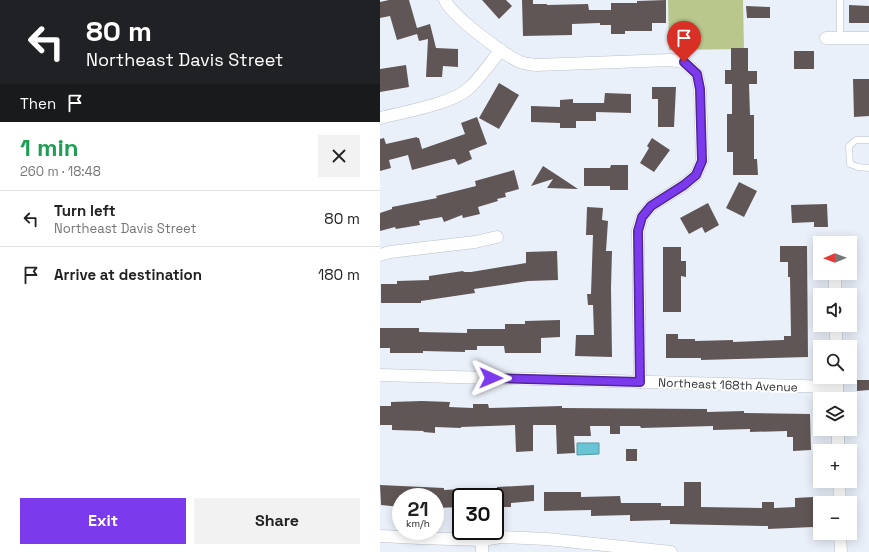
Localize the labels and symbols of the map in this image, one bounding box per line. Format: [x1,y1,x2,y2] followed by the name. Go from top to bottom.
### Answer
[667,21,701,62] pin
[813,236,857,280] north arrow
[470,357,512,399] position arrow
[658,375,798,395] street label: Northeast 168th Avenue
[452,488,504,540] speed limit sign: 30

